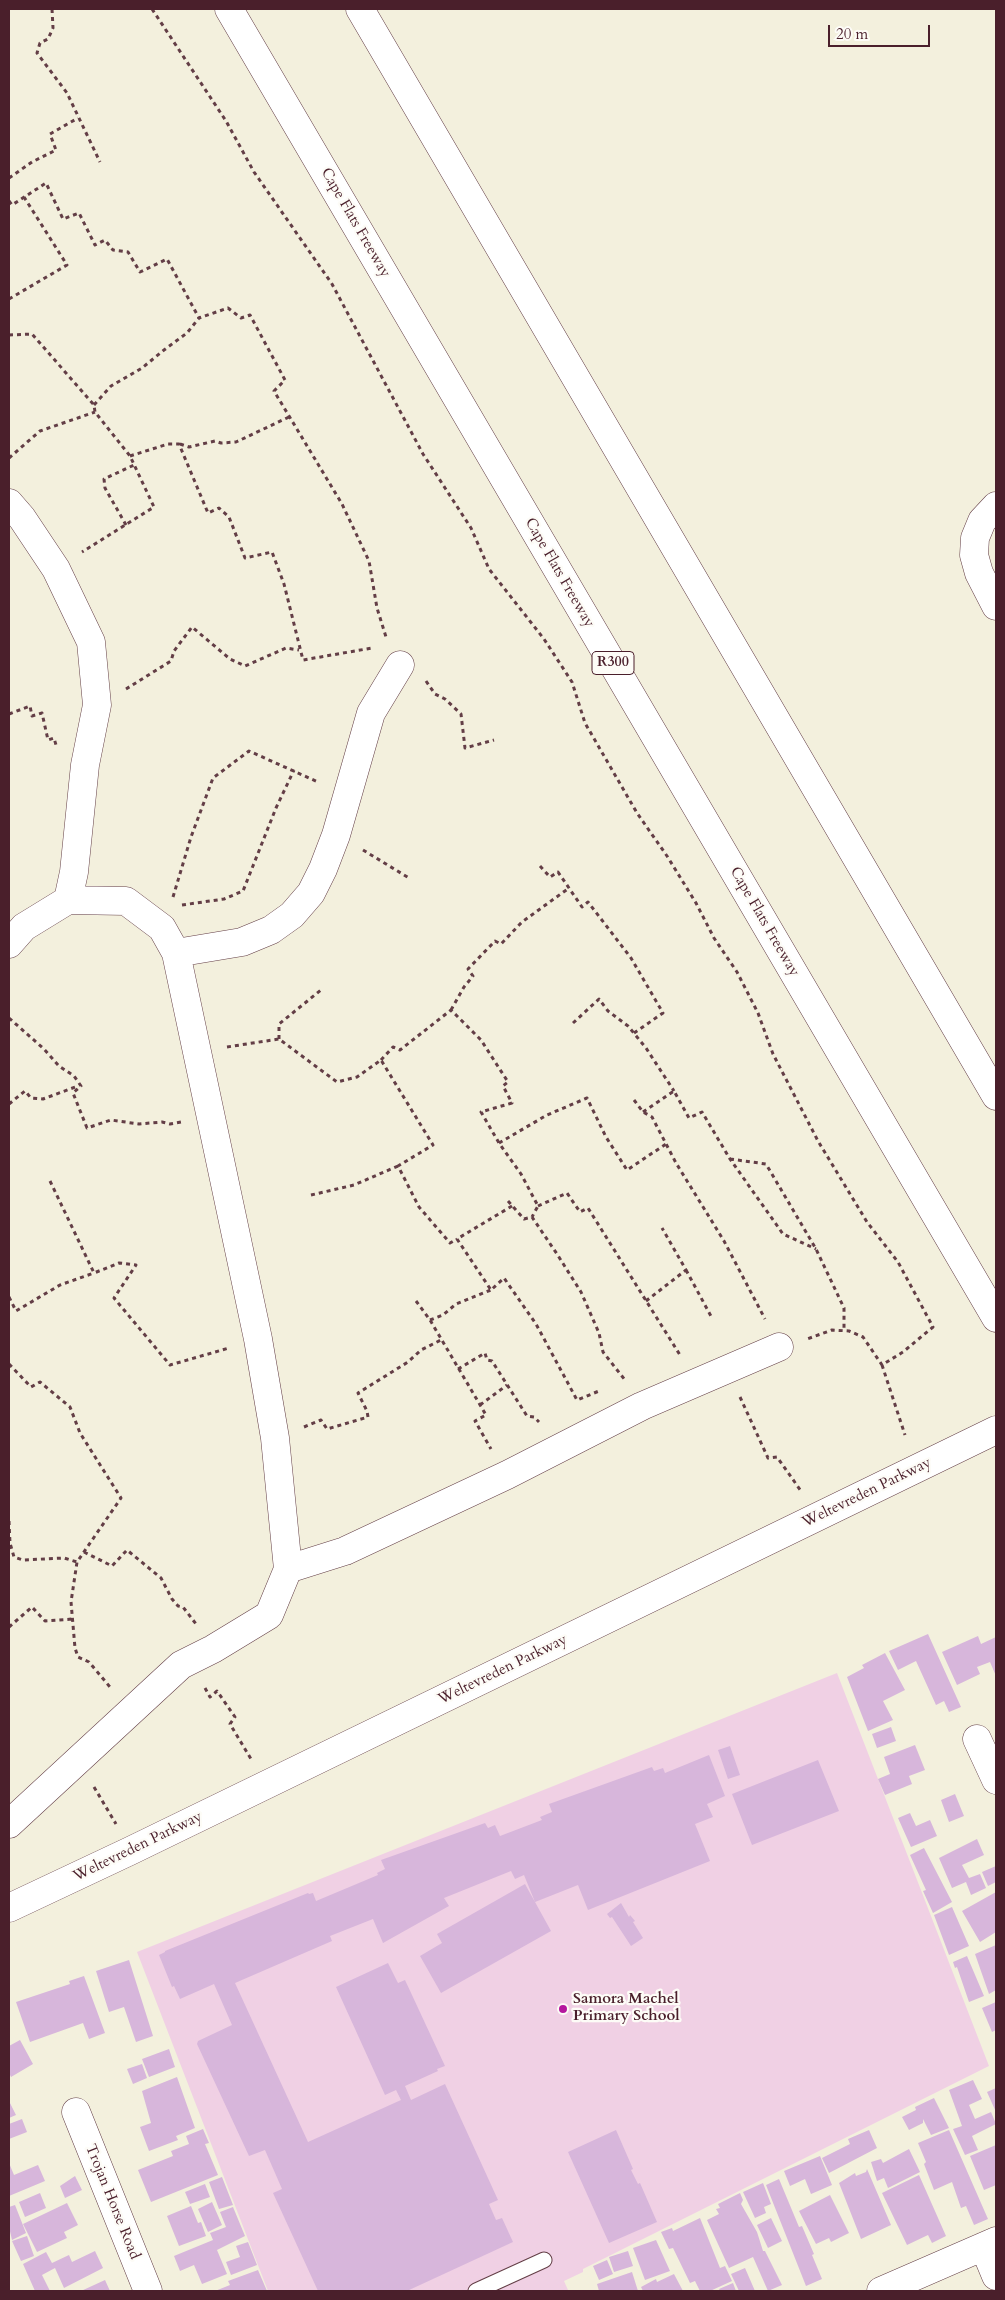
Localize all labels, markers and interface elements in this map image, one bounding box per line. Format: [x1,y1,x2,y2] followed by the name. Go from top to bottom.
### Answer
[830,15,932,47] scale bar
[836,24,868,44] text: 20 m
[316,165,394,281] street label: Cape Flats Freeway
[520,515,598,631] street label: Cape Flats Freeway
[592,651,634,674] road number: R300
[725,864,803,980] street label: Cape Flats Freeway
[800,1454,934,1532] street label: Weltevreden Parkway
[436,1631,570,1709] street label: Weltevreden Parkway
[71,1808,205,1886] street label: Weltevreden Parkway
[573,1991,680,2026] place label: Samora Machel Primary School
[557,2003,569,2015] marker: Samora Machel Primary School
[81,2142,143,2262] street label: Trojan Horse Road

